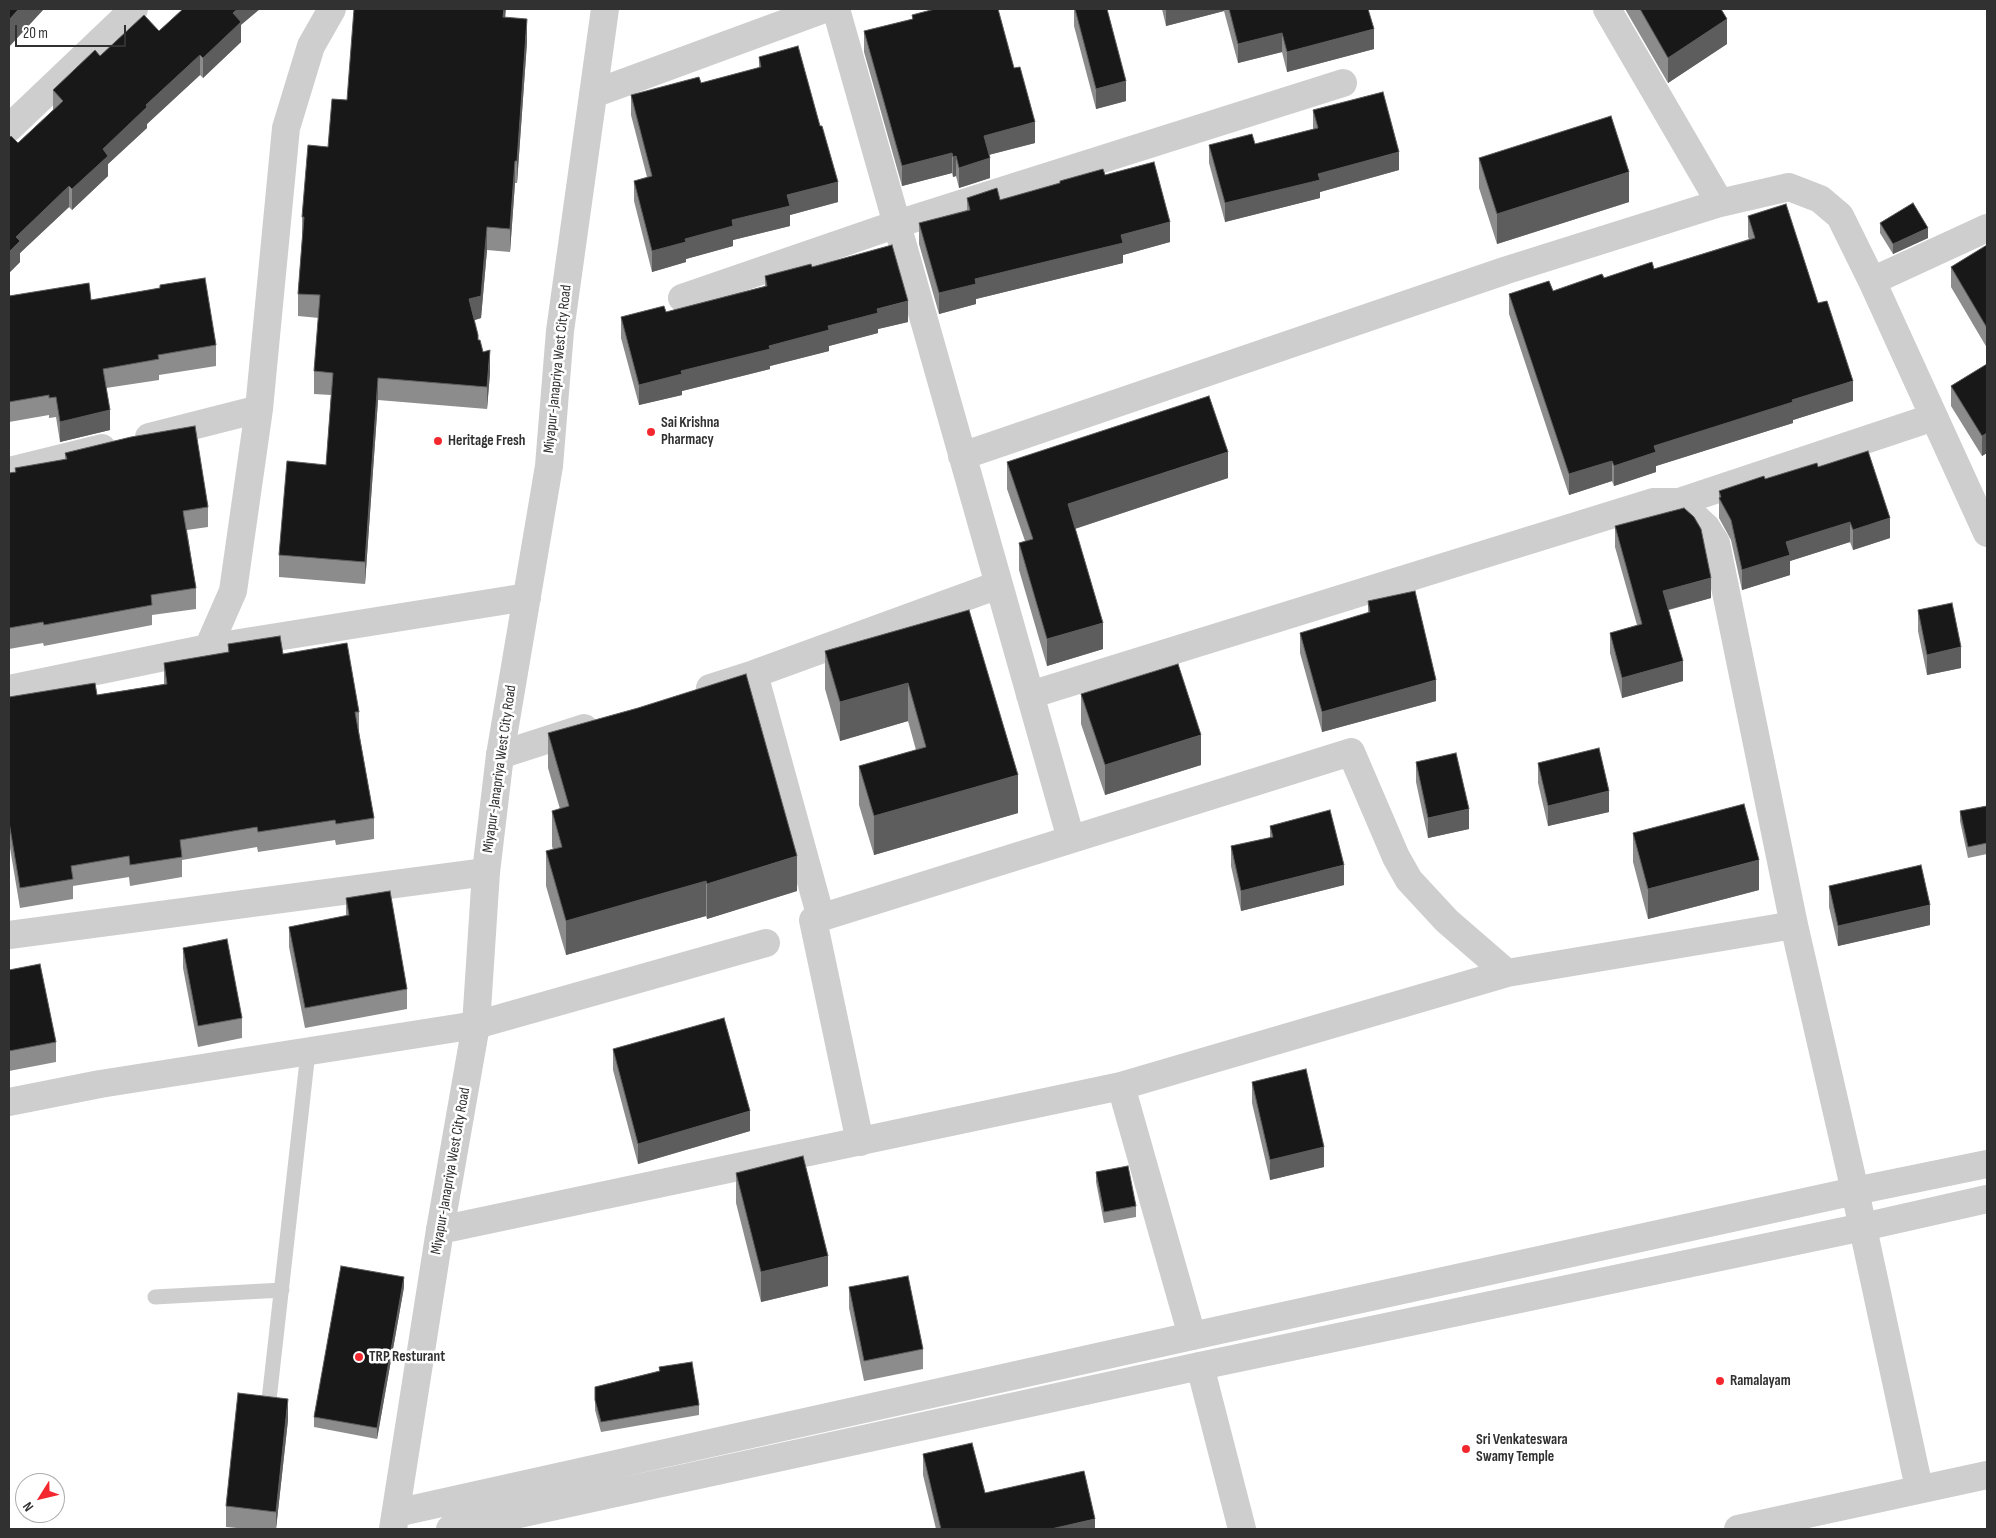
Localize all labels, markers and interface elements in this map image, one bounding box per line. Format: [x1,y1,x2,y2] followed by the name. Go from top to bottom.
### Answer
[18,15,129,47] scale bar
[23,24,48,43] text: 20 m
[540,284,576,454] street label: Miyapur-Janapriya West City Road
[661,414,720,449] place label: Sai Krishna Pharmacy
[645,426,657,438] marker: Sai Krishna Pharmacy
[448,432,526,450] place label: Heritage Fresh
[432,435,444,447] marker: Heritage Fresh
[479,684,521,854] street label: Miyapur-Janapriya West City Road
[427,1086,475,1256] street label: Miyapur-Janapriya West City Road
[369,1348,445,1366] place label: TRP Resturant
[353,1351,365,1363] marker: TRP Resturant
[1730,1372,1791,1390] place label: Ramalayam
[1714,1375,1726,1387] marker: Ramalayam
[1476,1431,1568,1466] place label: Sri Venkateswara Swamy Temple
[1460,1443,1472,1455] marker: Sri Venkateswara Swamy Temple
[15,1473,65,1523] north arrow
[19,1499,37,1515] text: N

